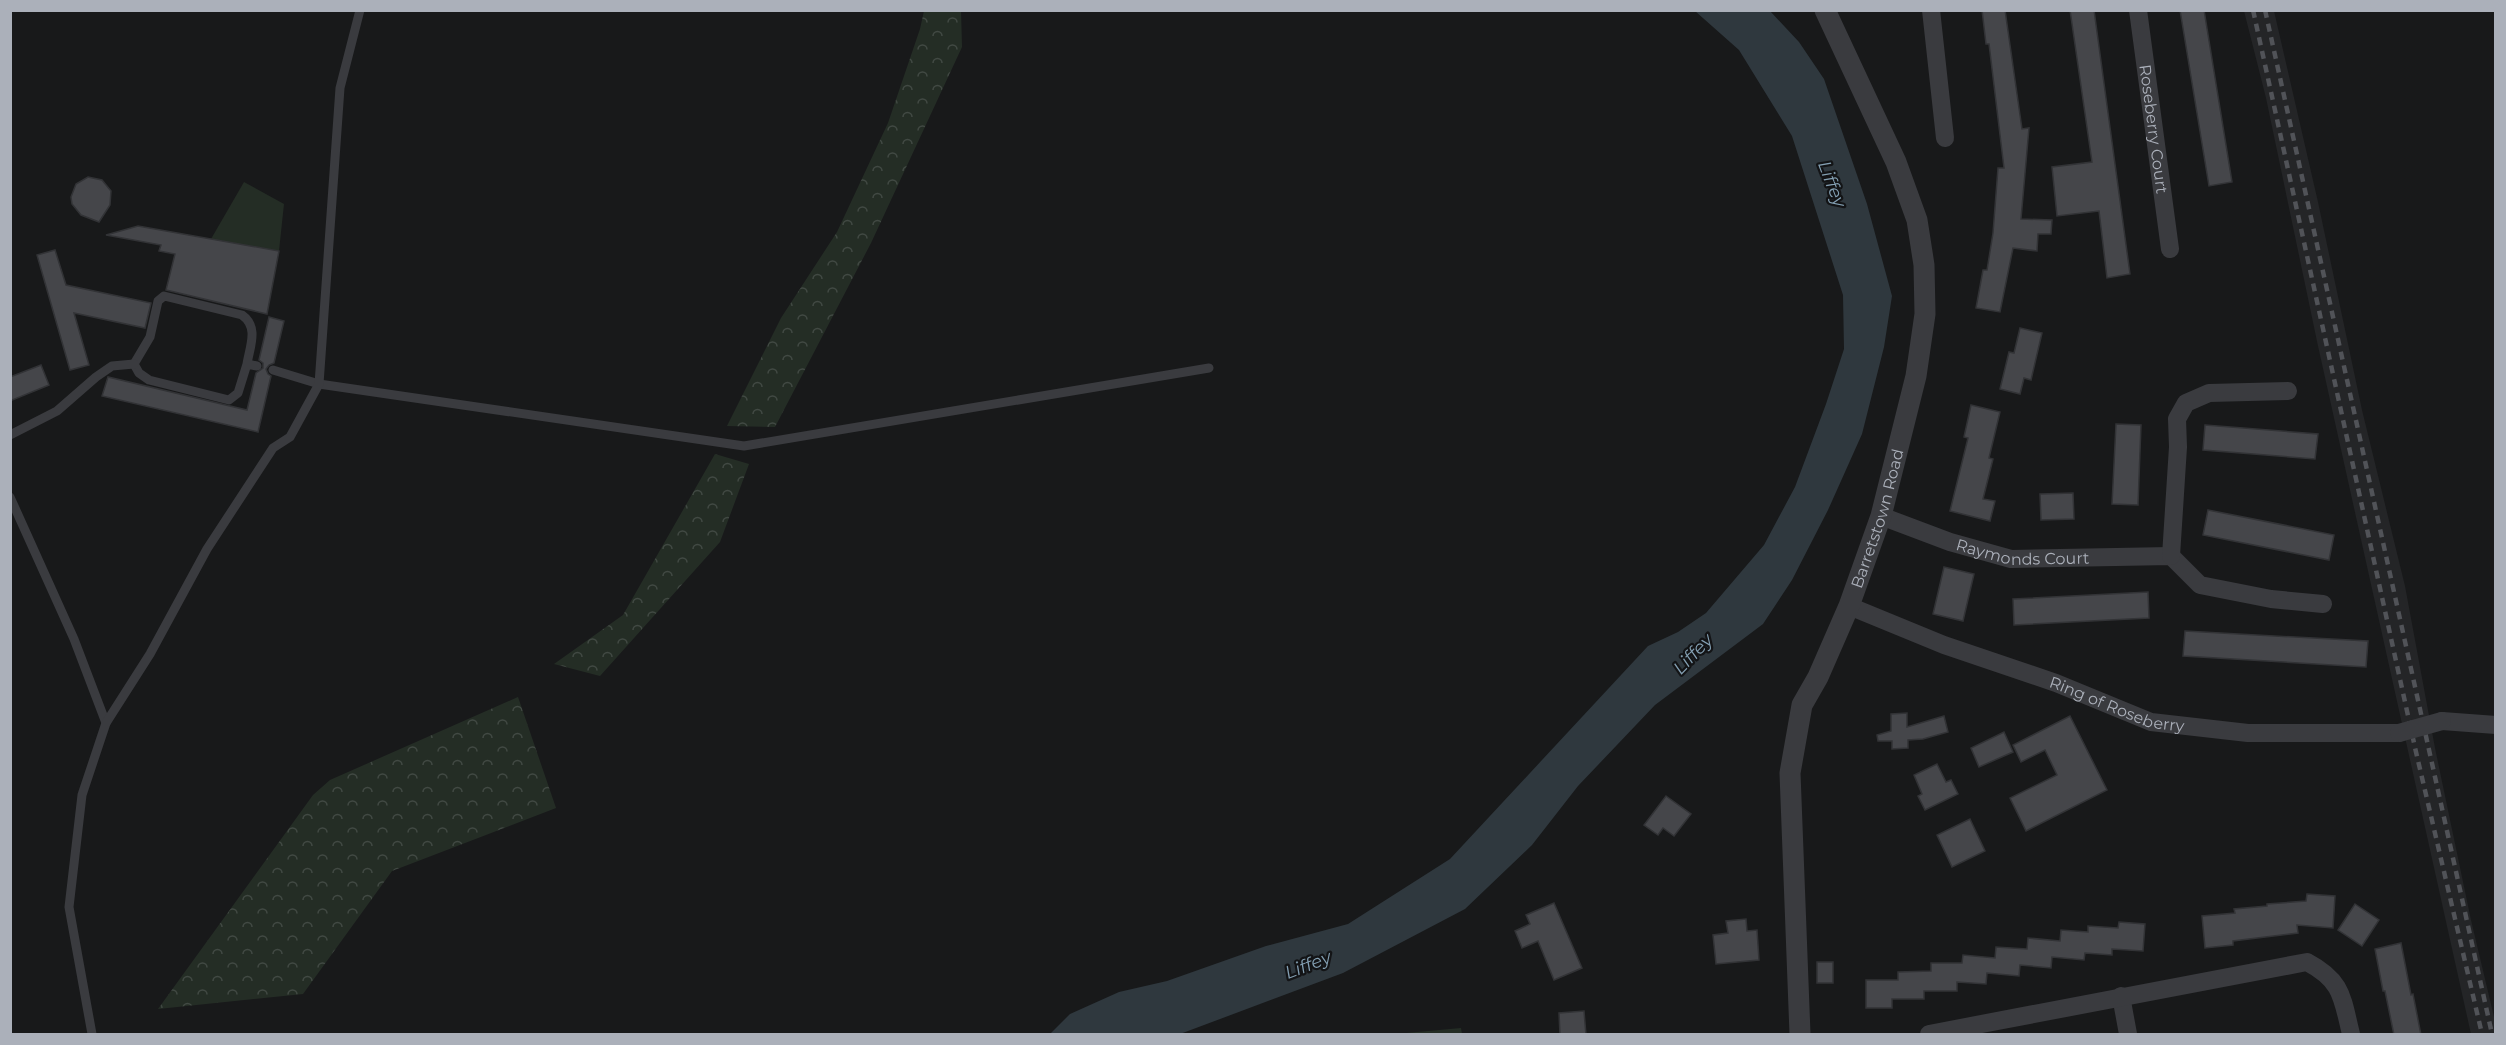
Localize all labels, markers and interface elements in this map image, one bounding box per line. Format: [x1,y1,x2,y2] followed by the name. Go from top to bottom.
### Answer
[2135,63,2172,195] street label: Roseberry Court
[1813,158,1851,212] water label: Liffey
[1847,447,1907,591] street label: Barretstown Road
[1954,535,2090,569] street label: Raymonds Court
[1668,628,1718,679] water label: Liffey
[2047,672,2186,736] street label: Ring of Roseberry
[1282,946,1336,984] water label: Liffey

